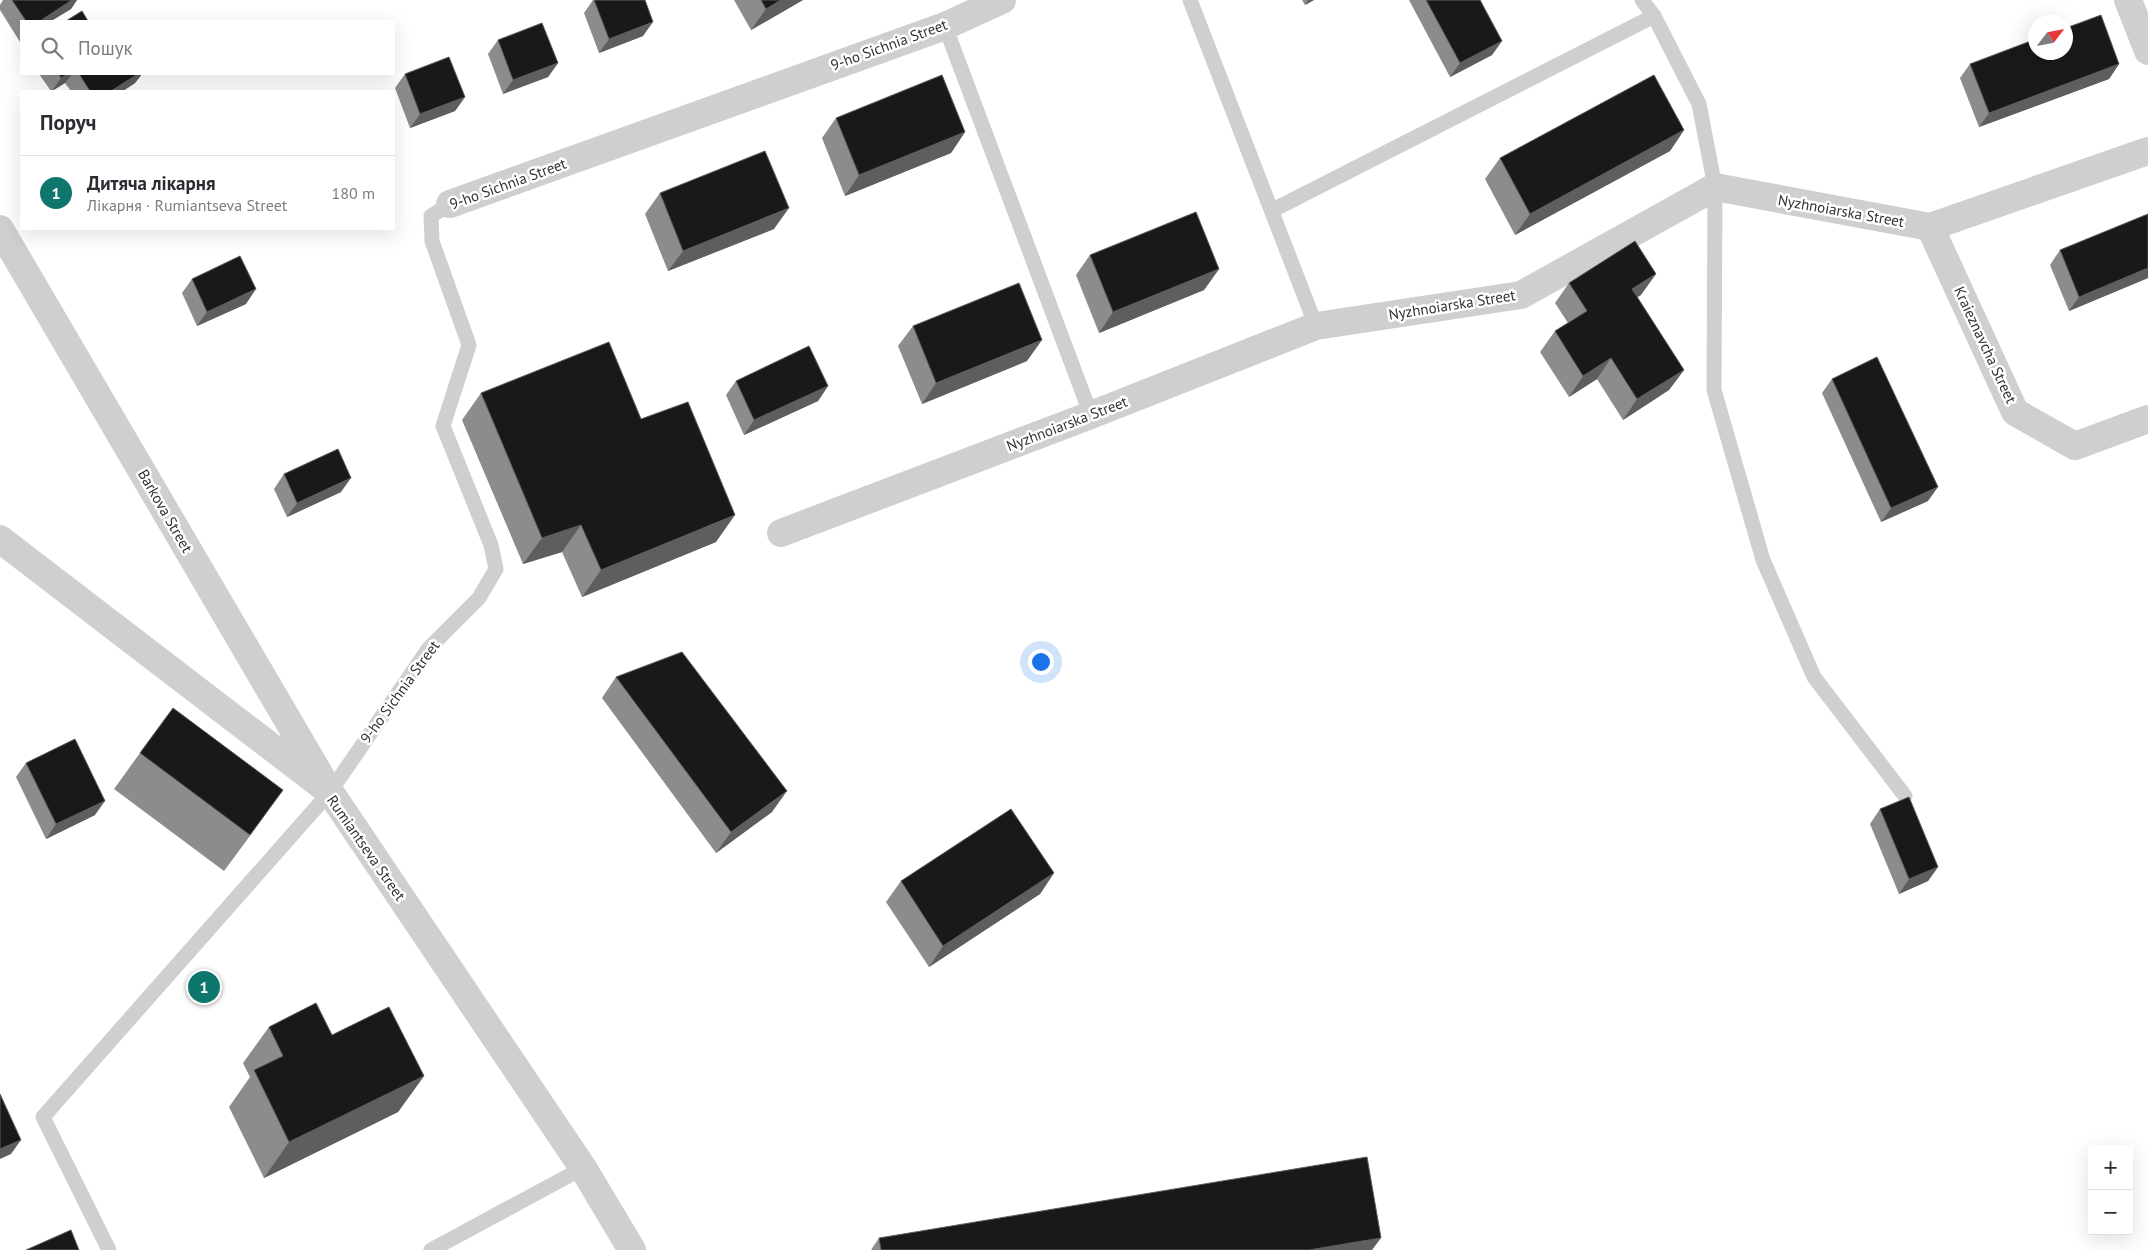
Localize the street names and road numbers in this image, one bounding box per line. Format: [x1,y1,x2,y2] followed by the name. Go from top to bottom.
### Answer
[828,15,950,74] street label: 9-ho Sichnia Street
[447,154,569,213] street label: 9-ho Sichnia Street
[1776,190,1906,231] street label: Nyzhnoiarska Street
[1950,283,2021,406] street label: Kraieznavcha Street
[1387,285,1517,324] street label: Nyzhnoiarska Street
[1004,392,1130,455] street label: Nyzhnoiarska Street
[134,466,197,556] street label: Barkova Street
[356,636,443,747] street label: 9-ho Sichnia Street
[323,791,410,904] street label: Rumiantseva Street

